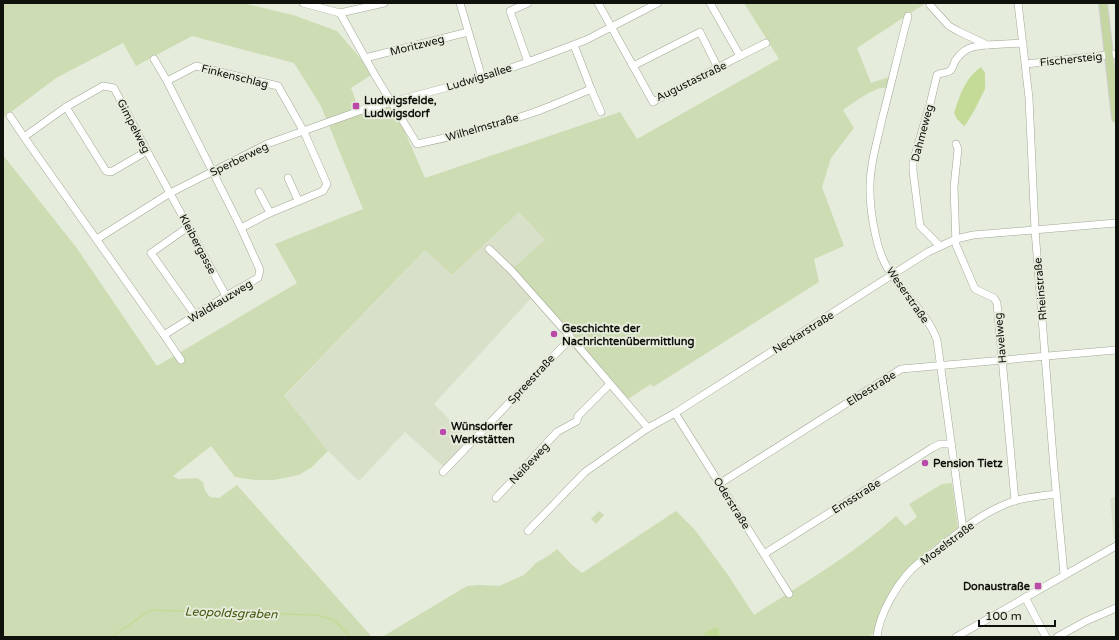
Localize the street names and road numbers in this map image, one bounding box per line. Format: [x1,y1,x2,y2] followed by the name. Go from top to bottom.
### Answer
[389,32,446,59] street label: Moritzweg
[1039,50,1103,69] street label: Fischersteig
[654,59,729,104] street label: Augustastraße
[445,61,513,94] street label: Ludwigsallee
[200,62,270,91] street label: Finkenschlag
[114,97,153,155] street label: Gimpelweg
[909,103,936,163] street label: Dahmeweg
[444,111,520,144] street label: Wilhelmstraße
[208,140,271,179] street label: Sperberweg
[176,212,219,277] street label: Kleibergasse
[1031,257,1050,321] street label: Rheinstraße
[884,265,932,326] street label: Weserstraße
[186,277,255,326] street label: Waldkauzweg
[770,308,836,356] street label: Neckarstraße
[992,312,1009,364] street label: Havelweg
[505,352,558,407] street label: Spreestraße
[844,368,898,409] street label: Elbestraße
[507,440,552,487] street label: Neißeweg
[710,475,753,532] street label: Oderstraße
[829,476,883,517] street label: Emsstraße
[918,519,977,568] street label: Moselstraße

